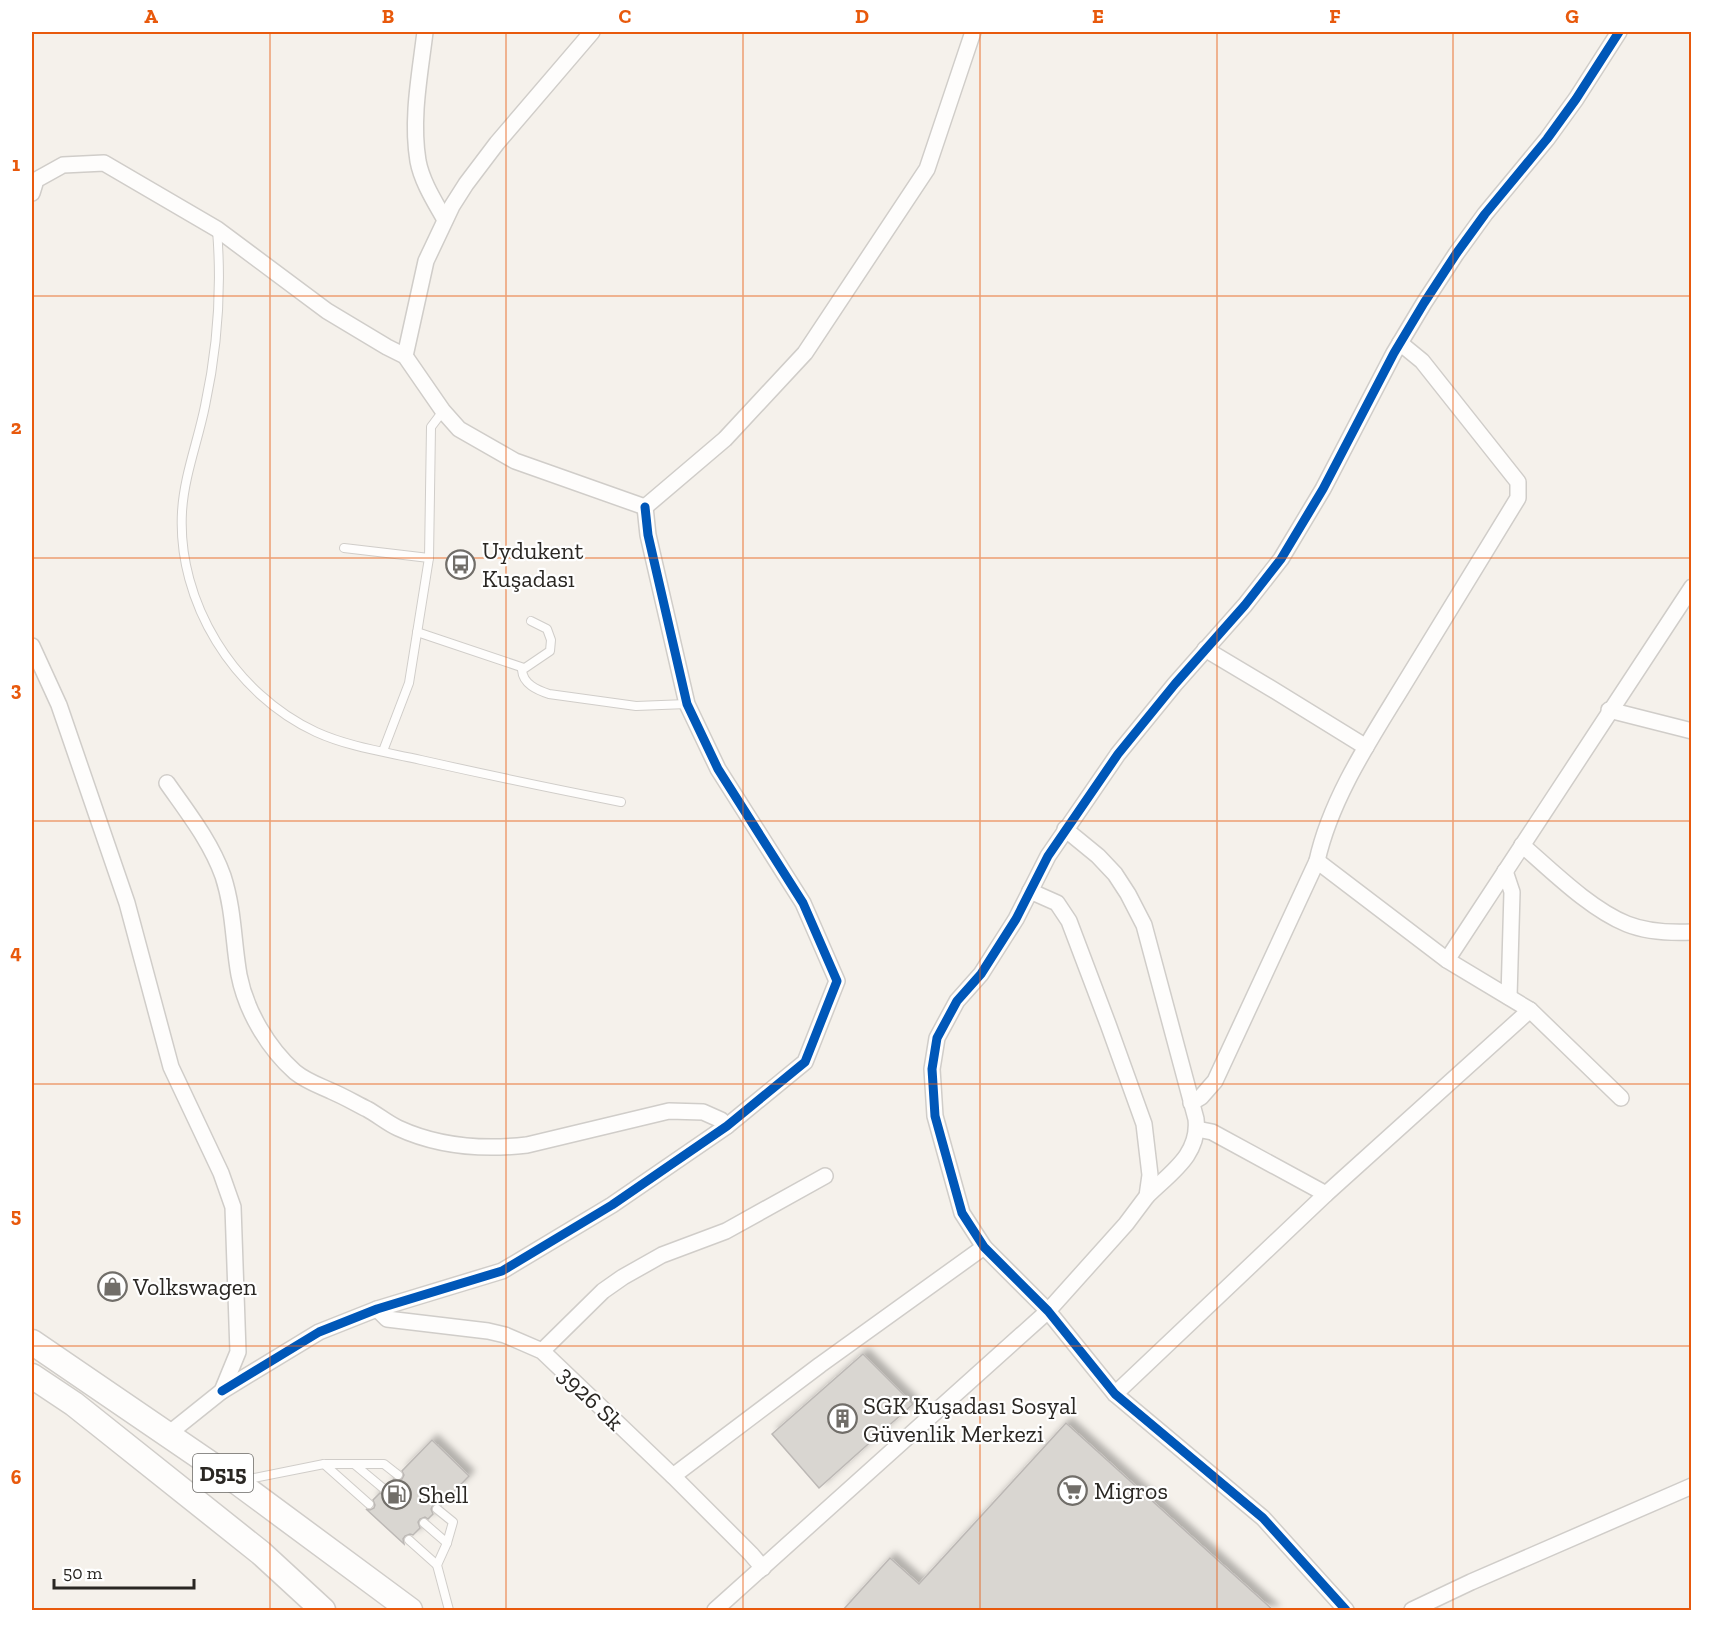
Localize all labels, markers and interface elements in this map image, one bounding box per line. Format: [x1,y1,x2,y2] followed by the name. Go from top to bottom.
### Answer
[144,4,158,28] text: A
[382,4,394,28] text: B
[619,4,632,28] text: C
[855,4,869,28] text: D
[1092,4,1104,28] text: E
[1329,4,1341,28] text: F
[1565,4,1579,28] text: G
[12,152,20,176] text: 1
[11,415,22,439] text: 2
[482,536,583,593] place label: Uydukent Kuşadası
[445,548,477,580] bus stop icon: Uydukent Kuşadası
[11,677,22,701] text: 3
[10,940,22,964] text: 4
[11,1203,21,1227] text: 5
[96,1270,128,1302] shop icon: Volkswagen
[132,1272,257,1301] place label: Volkswagen
[552,1360,630,1437] street label: 3926 Sk
[863,1391,1077,1448] place label: SGK Kuşadası Sosyal Güvenlik Merkezi
[826,1403,858,1435] building icon: SGK Kuşadası Sosyal Güvenlik Merkezi
[193,1454,253,1492] road number: D515
[11,1465,22,1489] text: 6
[1057,1474,1089,1506] supermarket icon: Migros
[1094,1476,1168,1505] place label: Migros
[381,1478,413,1510] fuel station icon: Shell
[418,1480,468,1509] place label: Shell
[54,1552,194,1590] scale bar
[63,1562,103,1584] text: 50 m

